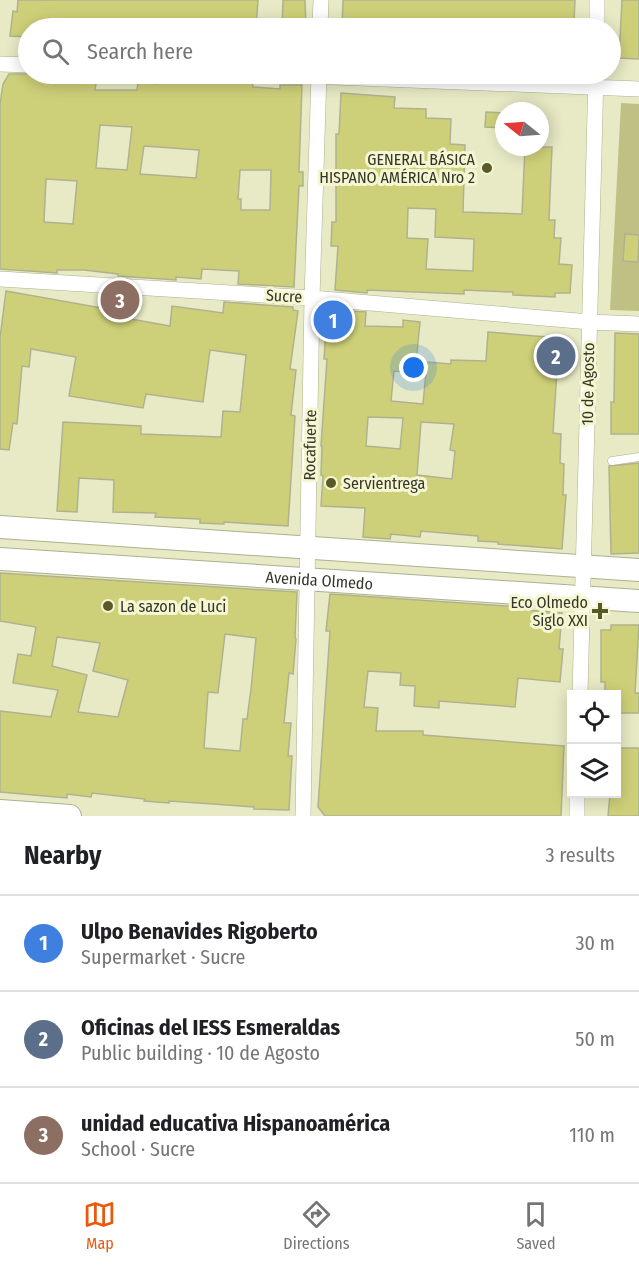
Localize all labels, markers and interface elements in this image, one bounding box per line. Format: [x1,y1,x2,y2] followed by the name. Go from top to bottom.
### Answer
[18,18,621,84] search box
[39,35,72,68] icon: search
[87,38,193,65] text: Search here
[495,102,549,156] north arrow
[319,150,476,187] place label: GENERAL BÁSICA HISPANO AMÉRICA Nro 2
[480,161,494,175] marker: GENERAL BÁSICA HISPANO AMÉRICA Nro 2
[100,278,140,322] pin: 3
[265,286,303,306] street label: Sucre
[314,298,352,342] pin: 1
[536,334,576,378] pin: 2
[578,342,598,426] street label: 10 de Agosto
[399,353,428,382] your location
[300,409,320,481] street label: Rocafuerte
[343,474,425,493] place label: Servientrega
[324,476,338,490] marker: Servientrega
[265,567,374,593] street label: Avenida Olmedo
[511,593,588,630] place label: Eco Olmedo Siglo XXI
[120,597,226,616] place label: La sazon de Luci
[101,599,115,613] marker: La sazon de Luci
[593,604,607,618] marker: Eco Olmedo Siglo XXI
[567,690,621,798] map controls
[567,690,621,744] button: locate
[567,744,621,798] button: layers
[24,840,101,871] text: Nearby
[546,843,615,867] text: 3 results
[81,918,318,945] text: Ulpo Benavides Rigoberto
[39,931,48,955] text: 1
[575,931,615,955] text: 30 m
[81,945,245,969] text: Supermarket · Sucre
[81,1014,340,1041] text: Oficinas del IESS Esmeraldas
[39,1027,48,1051] text: 2
[575,1027,615,1051] text: 50 m
[81,1041,320,1065] text: Public building · 10 de Agosto
[81,1110,390,1137] text: unidad educativa Hispanoamérica
[39,1123,48,1147] text: 3
[569,1123,615,1147] text: 110 m
[81,1137,195,1161] text: School · Sucre
[83,1198,116,1253] tab: Map
[283,1198,350,1253] tab: Directions
[516,1198,556,1253] tab: Saved

